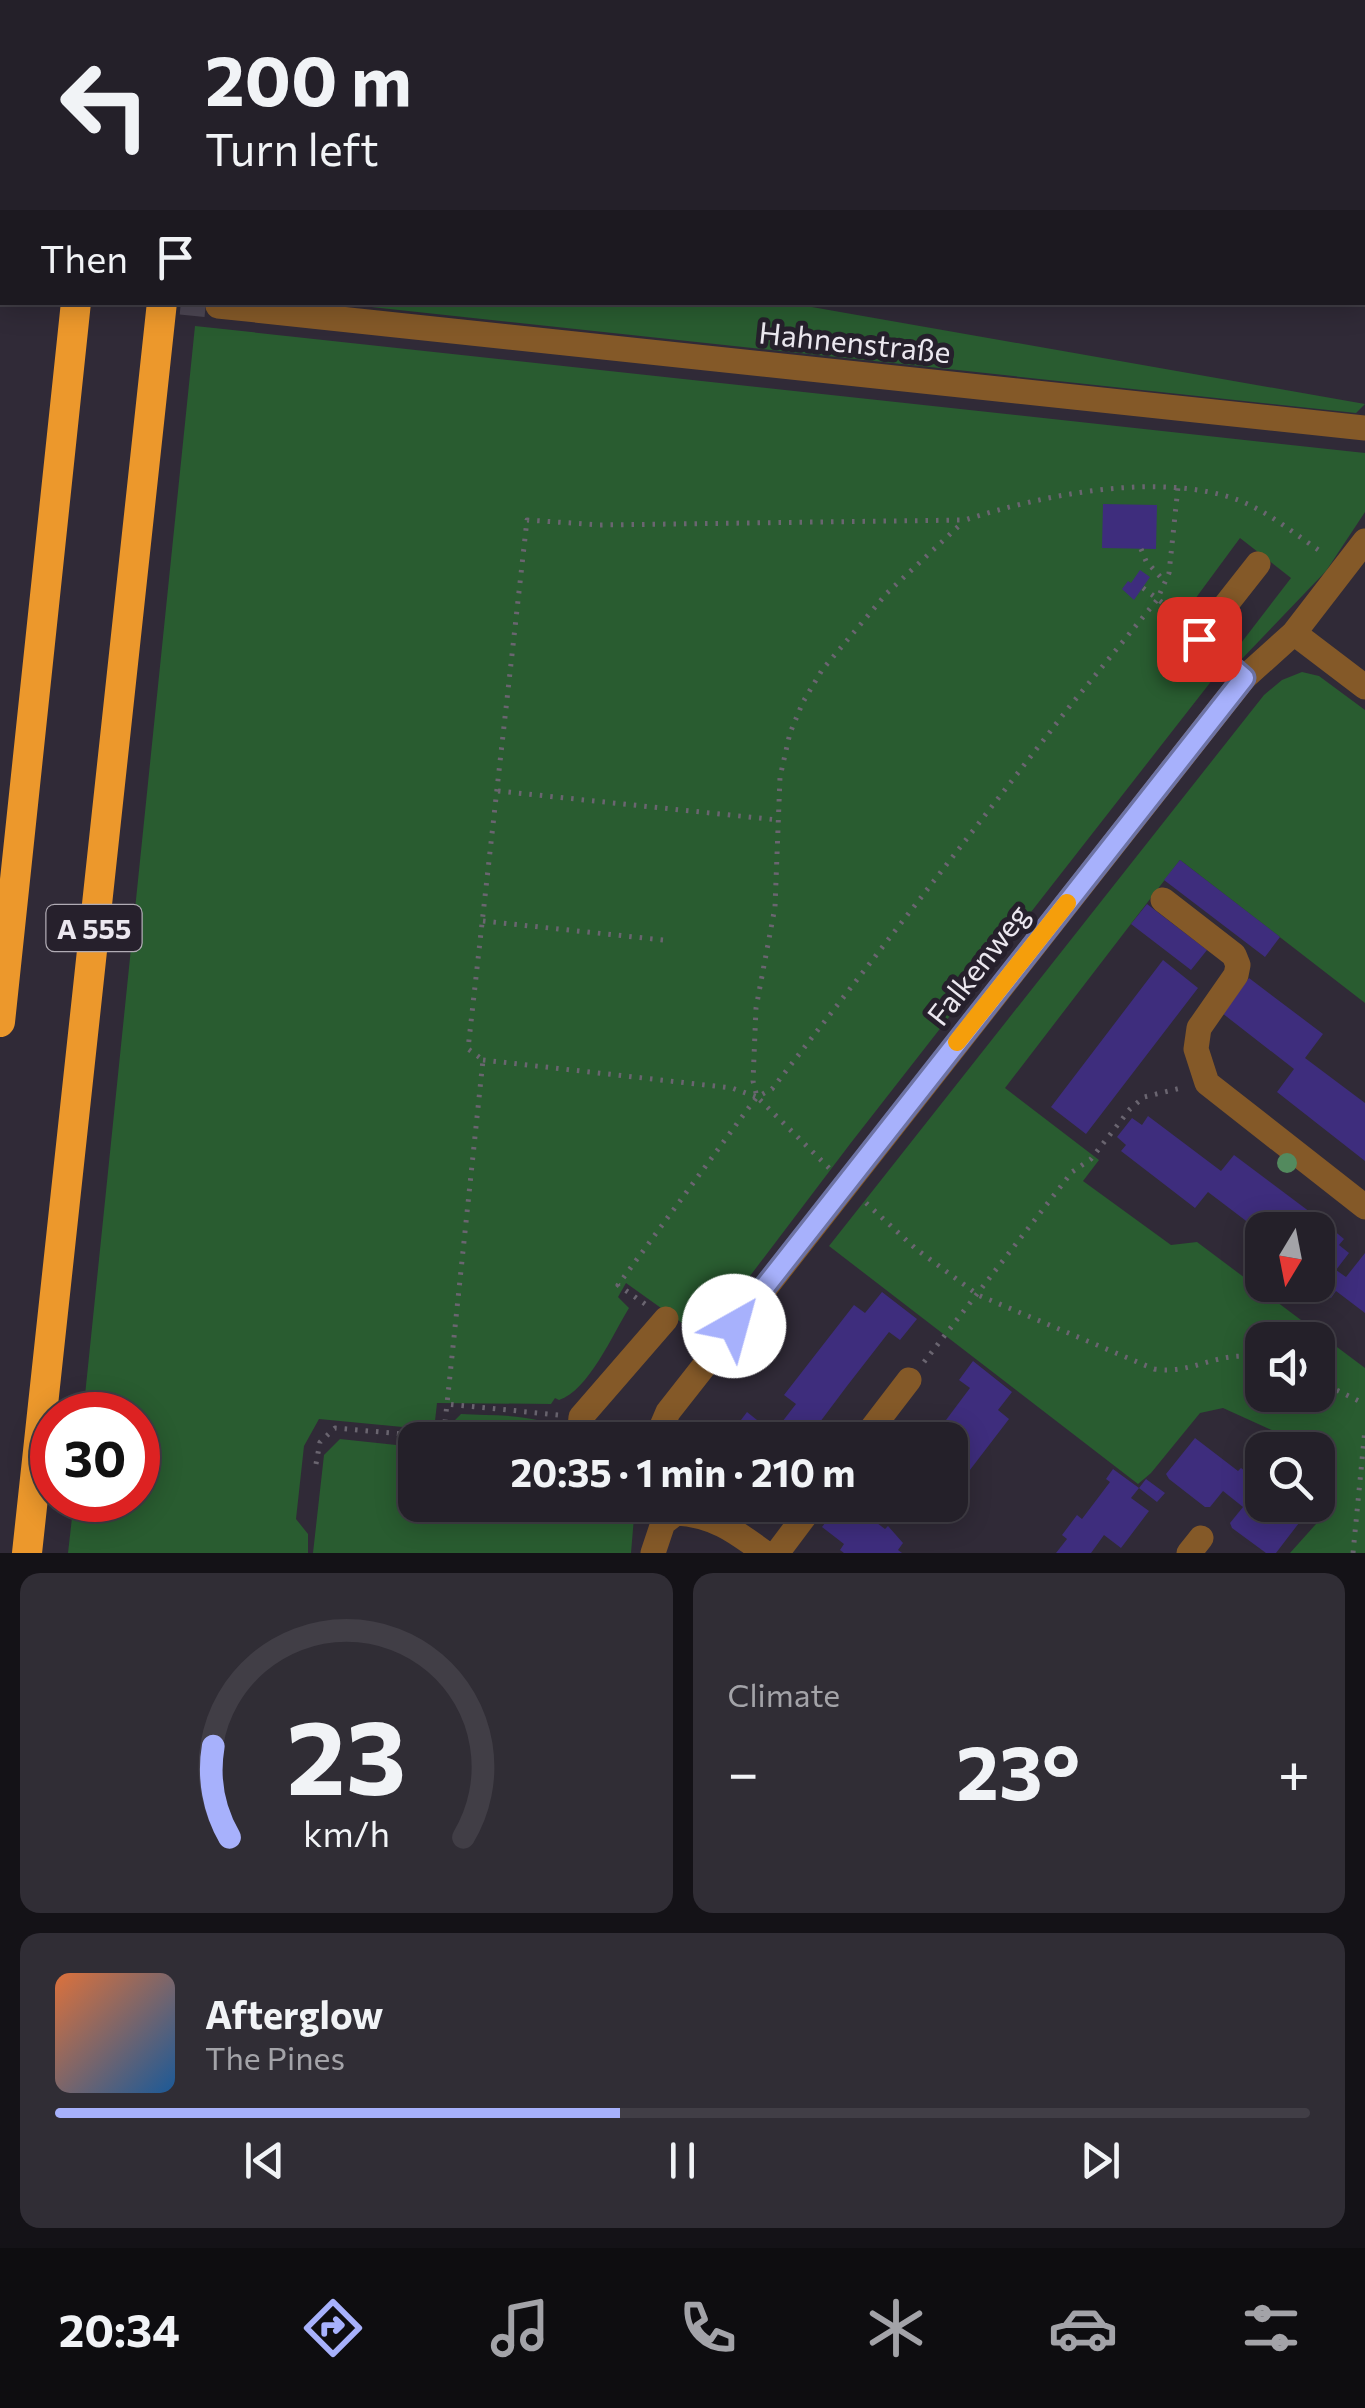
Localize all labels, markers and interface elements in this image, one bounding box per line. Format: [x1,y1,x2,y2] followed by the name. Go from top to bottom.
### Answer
[205,35,412,120] text: 200 m
[40,40,170,170] icon: left
[205,120,379,175] text: Turn left
[148,230,203,285] icon: arrive
[40,234,128,281] text: Then
[757,313,953,369] street label: Hahnenstraße
[1157,597,1242,682] pin
[1172,612,1227,667] icon: arrive
[918,896,1036,1032] street label: Falkenweg
[46,905,142,951] road number: A 555
[1245,1212,1335,1302] north arrow
[1245,1212,1335,1522] map controls
[682,1274,786,1378] position arrow
[1245,1322,1335,1412] button: sound
[30,1392,160,1522] speed limit sign: 30
[1245,1432,1335,1522] button: search
[511,1448,855,1495] text: 20:35 · 1 min · 210 m
[728,1674,840,1714] text: Climate
[286,1689,406,1816] text: 23
[956,1724,1080,1815] text: 23°
[728,1737,759,1804] text: −
[1278,1737,1310,1804] text: +
[303,1811,390,1854] text: km/h
[205,1990,383,2037] text: Afterglow
[205,2037,345,2077] text: The Pines
[237,2133,292,2188] icon: previous
[655,2133,710,2188] icon: pause
[1073,2133,1128,2188] icon: next
[298,2293,368,2363] icon: directions
[485,2293,555,2363] icon: music
[673,2293,743,2363] icon: phone
[861,2293,931,2363] icon: climate
[1048,2293,1118,2363] icon: car
[1236,2293,1306,2363] icon: filters
[59,2301,180,2356] text: 20:34

